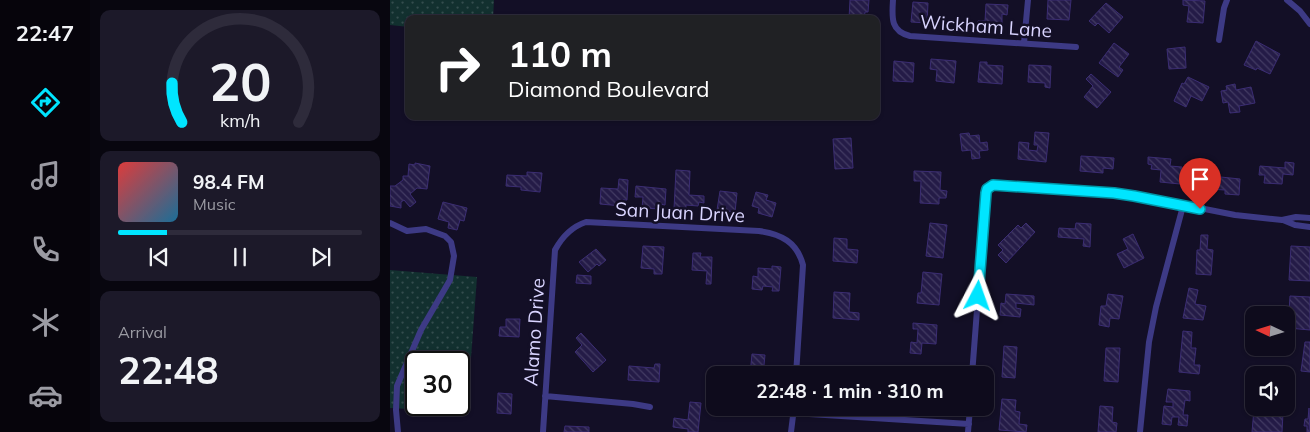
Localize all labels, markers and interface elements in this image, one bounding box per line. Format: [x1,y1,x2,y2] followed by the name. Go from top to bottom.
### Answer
[919,9,1053,43] street label: Wickham Lane
[16,19,74,47] text: 22:47
[508,32,612,76] text: 110 m
[425,35,490,100] icon: right
[209,49,271,114] text: 20
[508,75,710,103] text: Diamond Boulevard
[28,85,63,120] icon: directions
[220,109,260,131] text: km/h
[28,158,63,193] icon: music
[1179,158,1221,209] pin
[1186,165,1214,193] icon: arrive
[193,170,265,194] text: 98.4 FM
[193,194,236,214] text: Music
[614,197,746,227] street label: San Juan Drive
[28,232,63,267] icon: phone
[145,243,173,271] icon: previous
[226,243,254,271] icon: pause
[307,243,335,271] icon: next
[951,269,1003,321] position arrow
[518,277,550,387] street label: Alamo Drive
[28,305,63,340] icon: climate
[1245,306,1295,356] north arrow
[1245,306,1295,416] map controls
[118,322,167,342] text: Arrival
[118,346,219,394] text: 22:48
[405,351,470,416] speed limit sign: 30
[1245,366,1295,416] button: sound
[28,378,63,413] icon: car
[756,379,944,403] text: 22:48 · 1 min · 310 m

